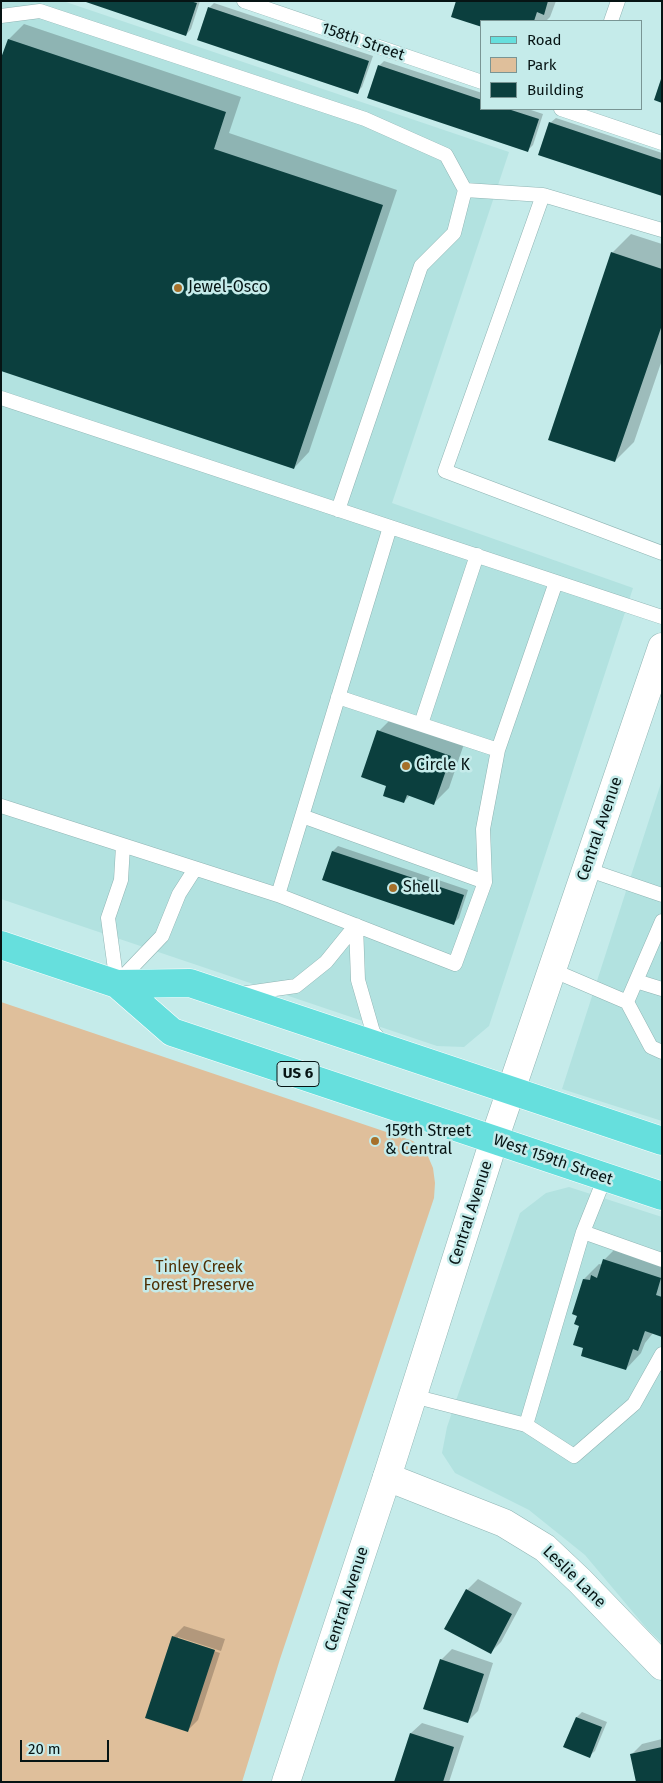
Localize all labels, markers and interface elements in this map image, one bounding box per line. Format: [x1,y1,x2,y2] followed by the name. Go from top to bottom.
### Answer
[319,19,407,65] street label: 158th Street
[480,20,643,110] legend
[527,31,562,49] text: Road
[527,56,557,74] text: Park
[527,81,583,99] text: Building
[188,278,268,298] place label: Jewel-Osco
[172,282,184,294] marker: Jewel-Osco
[416,756,470,776] place label: Circle K
[400,760,412,772] marker: Circle K
[573,774,627,884] street label: Central Avenue
[403,878,439,898] place label: Shell
[387,882,399,894] marker: Shell
[277,1062,319,1086] road number: US 6
[385,1122,471,1160] place label: 159th Street & Central
[491,1131,615,1189] street label: West 159th Street
[369,1135,381,1147] marker: 159th Street & Central
[445,1158,497,1268] street label: Central Avenue
[144,1258,254,1296] park label: Tinley Creek Forest Preserve
[538,1542,610,1612] street label: Leslie Lane
[321,1544,373,1654] street label: Central Avenue
[22,1730,111,1762] scale bar
[28,1740,61,1758] text: 20 m

